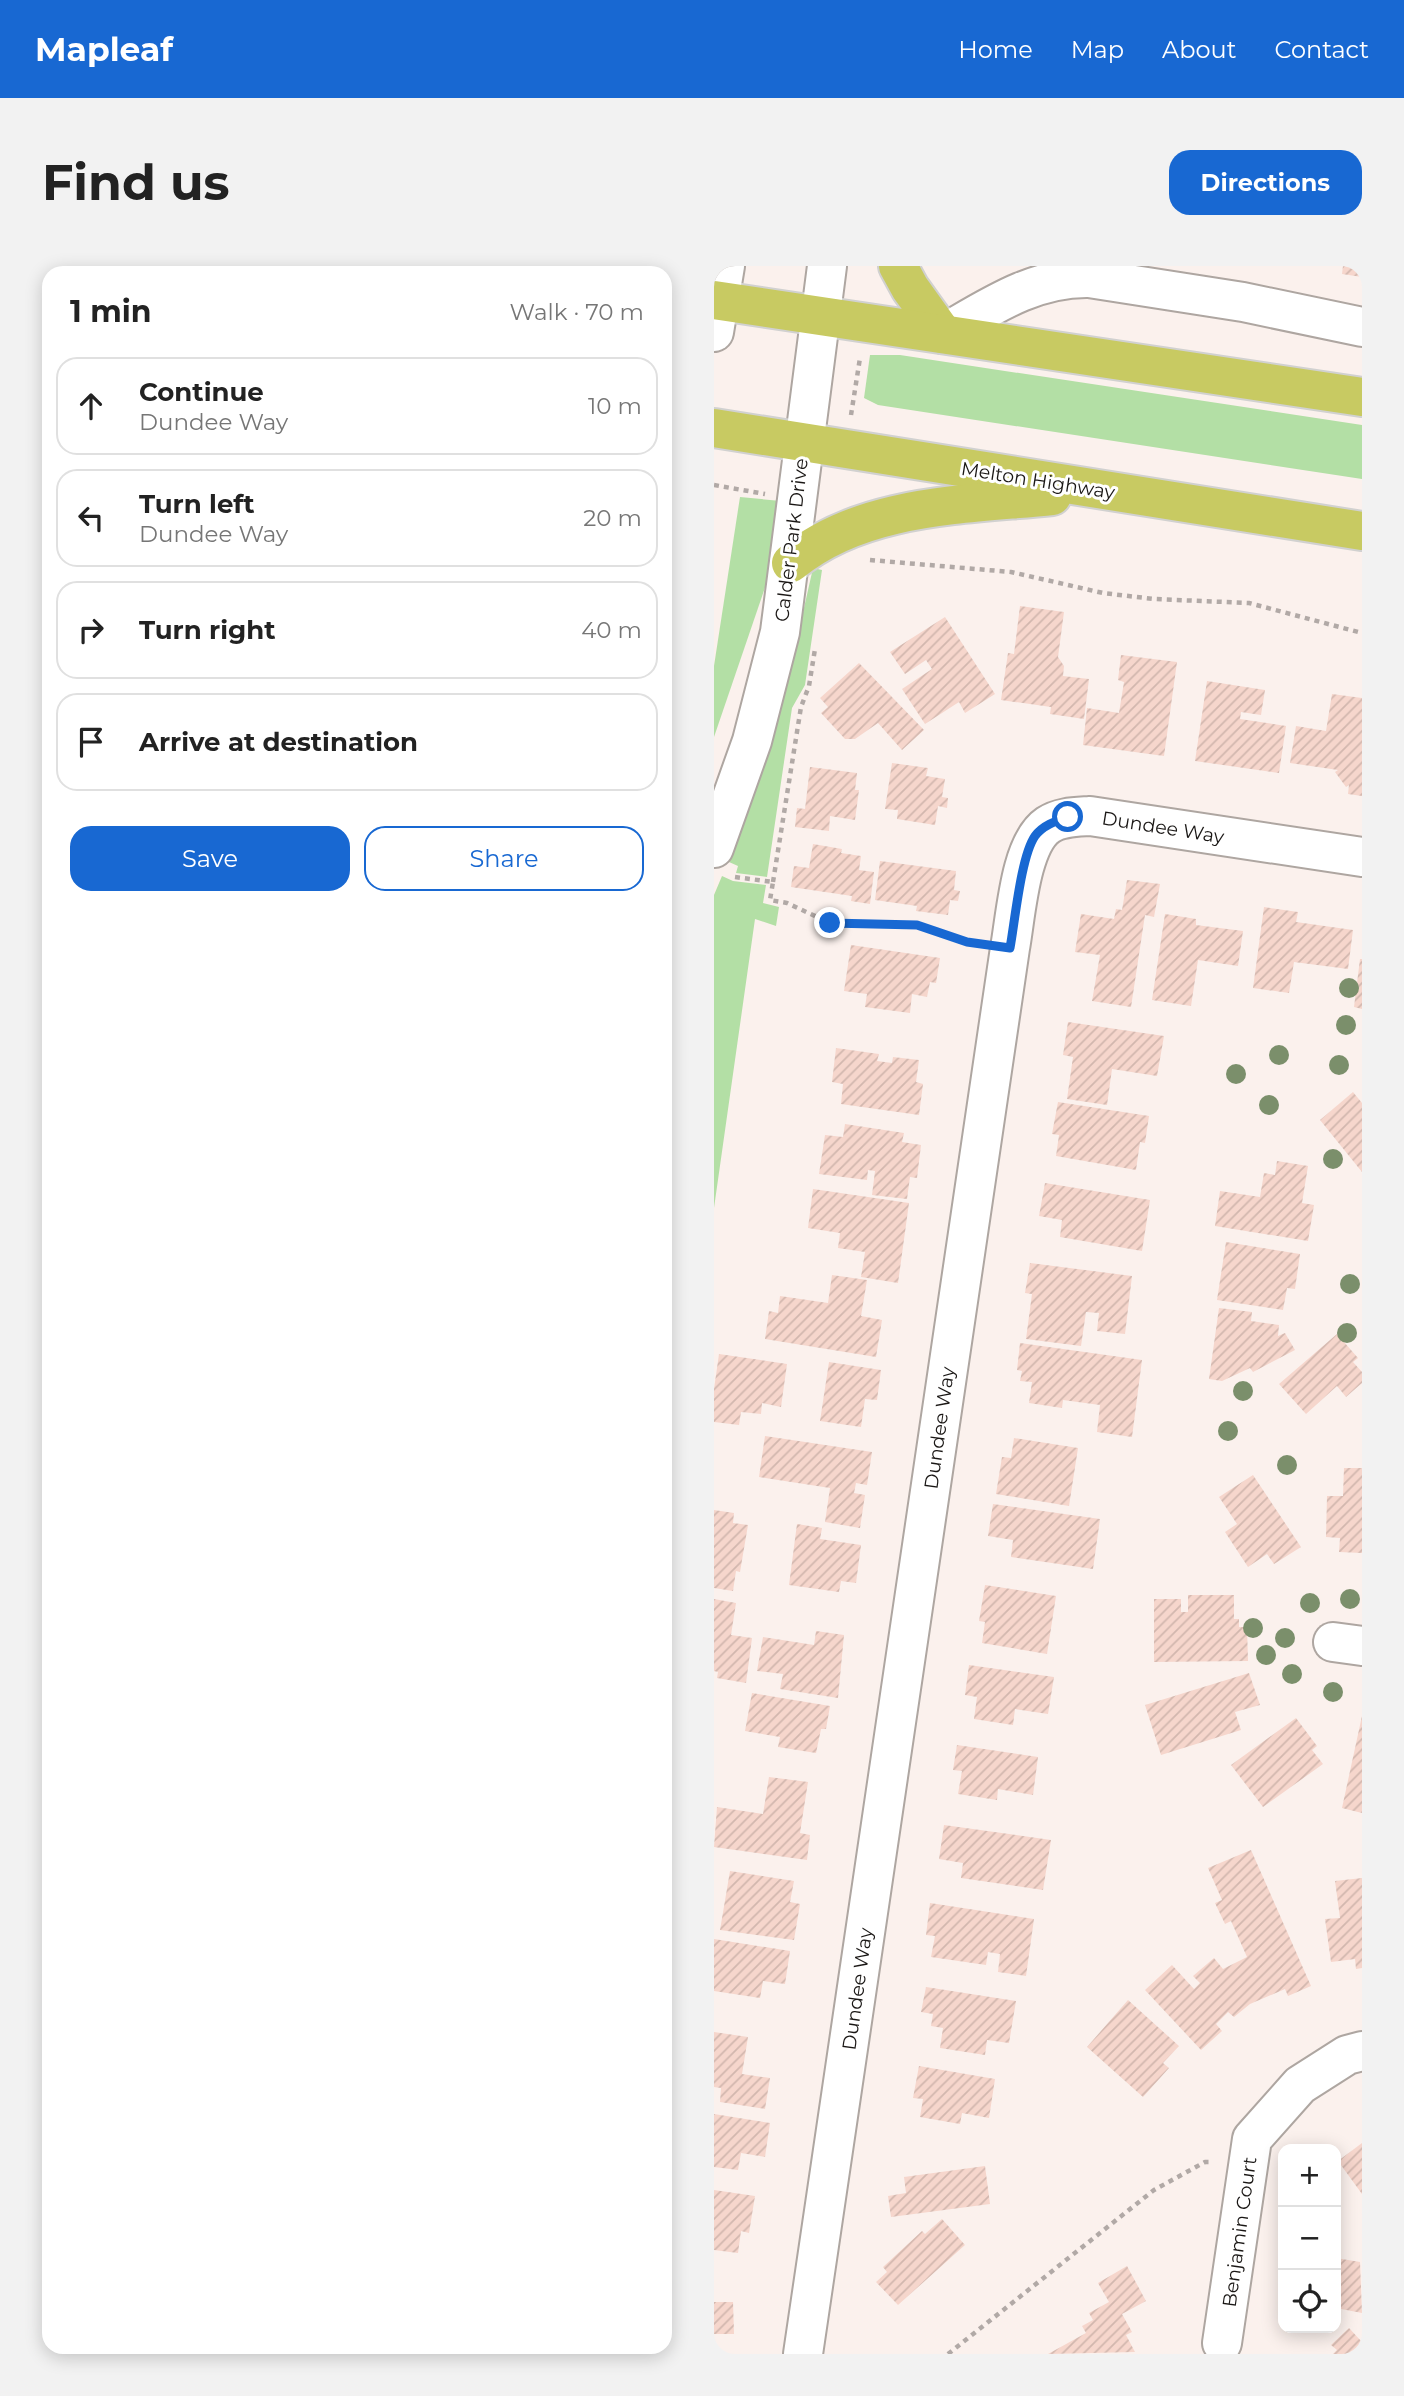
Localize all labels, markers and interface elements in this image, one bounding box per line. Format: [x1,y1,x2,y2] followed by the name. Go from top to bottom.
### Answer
[35,29,173,69] text: Mapleaf
[958,35,1033,64] text: Home
[1071,35,1124,64] text: Map
[1162,35,1236,64] text: About
[1274,35,1369,64] text: Contact
[1169,150,1362,215] button: Directions
[42,153,230,212] text: Find us
[70,293,151,330] text: 1 min
[510,298,644,326] text: Walk · 70 m
[139,376,264,408] text: Continue
[72,387,110,425] icon: ahead
[588,392,642,420] text: 10 m
[139,408,288,436] text: Dundee Way
[770,457,813,623] street label: Calder Park Drive
[959,457,1117,504] street label: Melton Highway
[139,488,255,520] text: Turn left
[72,499,110,537] icon: left
[583,504,642,532] text: 20 m
[139,520,288,548] text: Dundee Way
[72,611,110,649] icon: right
[139,614,275,646] text: Turn right
[581,616,642,644] text: 40 m
[72,723,110,761] icon: arrive
[139,726,418,758] text: Arrive at destination
[1052,801,1083,832] route start
[1100,806,1226,849] street label: Dundee Way
[70,826,350,891] button: Save
[364,826,644,891] button: Share
[814,907,845,938] route end
[920,1365,960,1491] street label: Dundee Way
[838,1926,878,2052] street label: Dundee Way
[1278,2144,1341,2333] map controls
[1278,2144,1341,2207] button: +
[1218,2155,1261,2309] street label: Benjamin Court
[1278,2207,1341,2270] button: −
[1278,2270,1341,2333] button: locate

